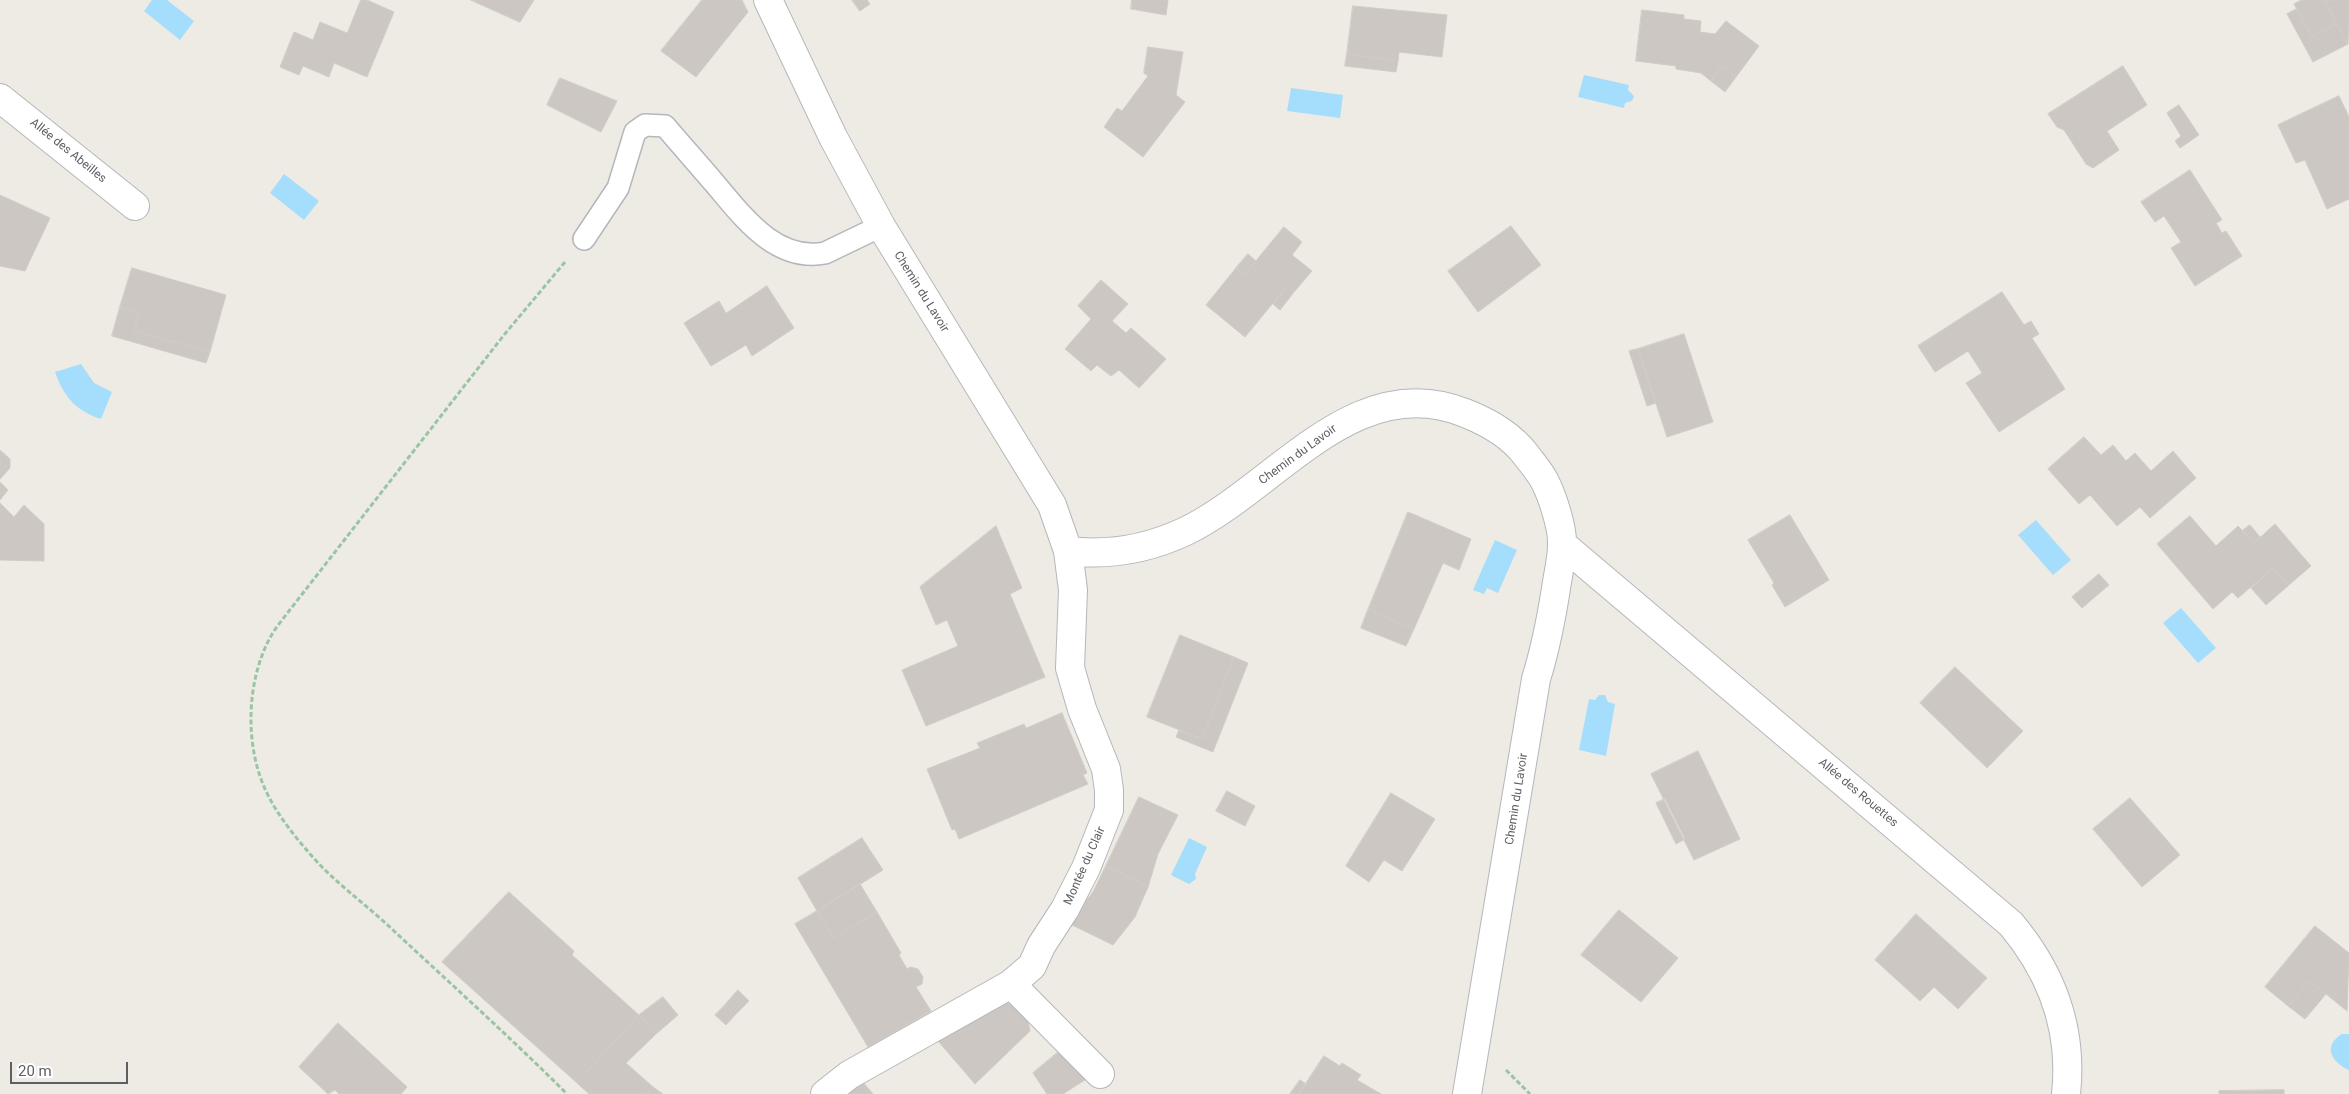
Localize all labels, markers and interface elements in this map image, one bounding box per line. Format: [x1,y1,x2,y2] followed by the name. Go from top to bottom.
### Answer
[27,116,109,186] street label: Allée des Abeilles
[890,249,952,335] street label: Chemin du Lavoir
[1256,422,1340,488] street label: Chemin du Lavoir
[1503,752,1531,846] street label: Chemin du Lavoir
[1815,756,1901,830] street label: Allée des Rouettes
[1061,825,1109,907] street label: Montée du Clair
[12,1052,130,1084] scale bar
[18,1062,52,1080] text: 20 m

